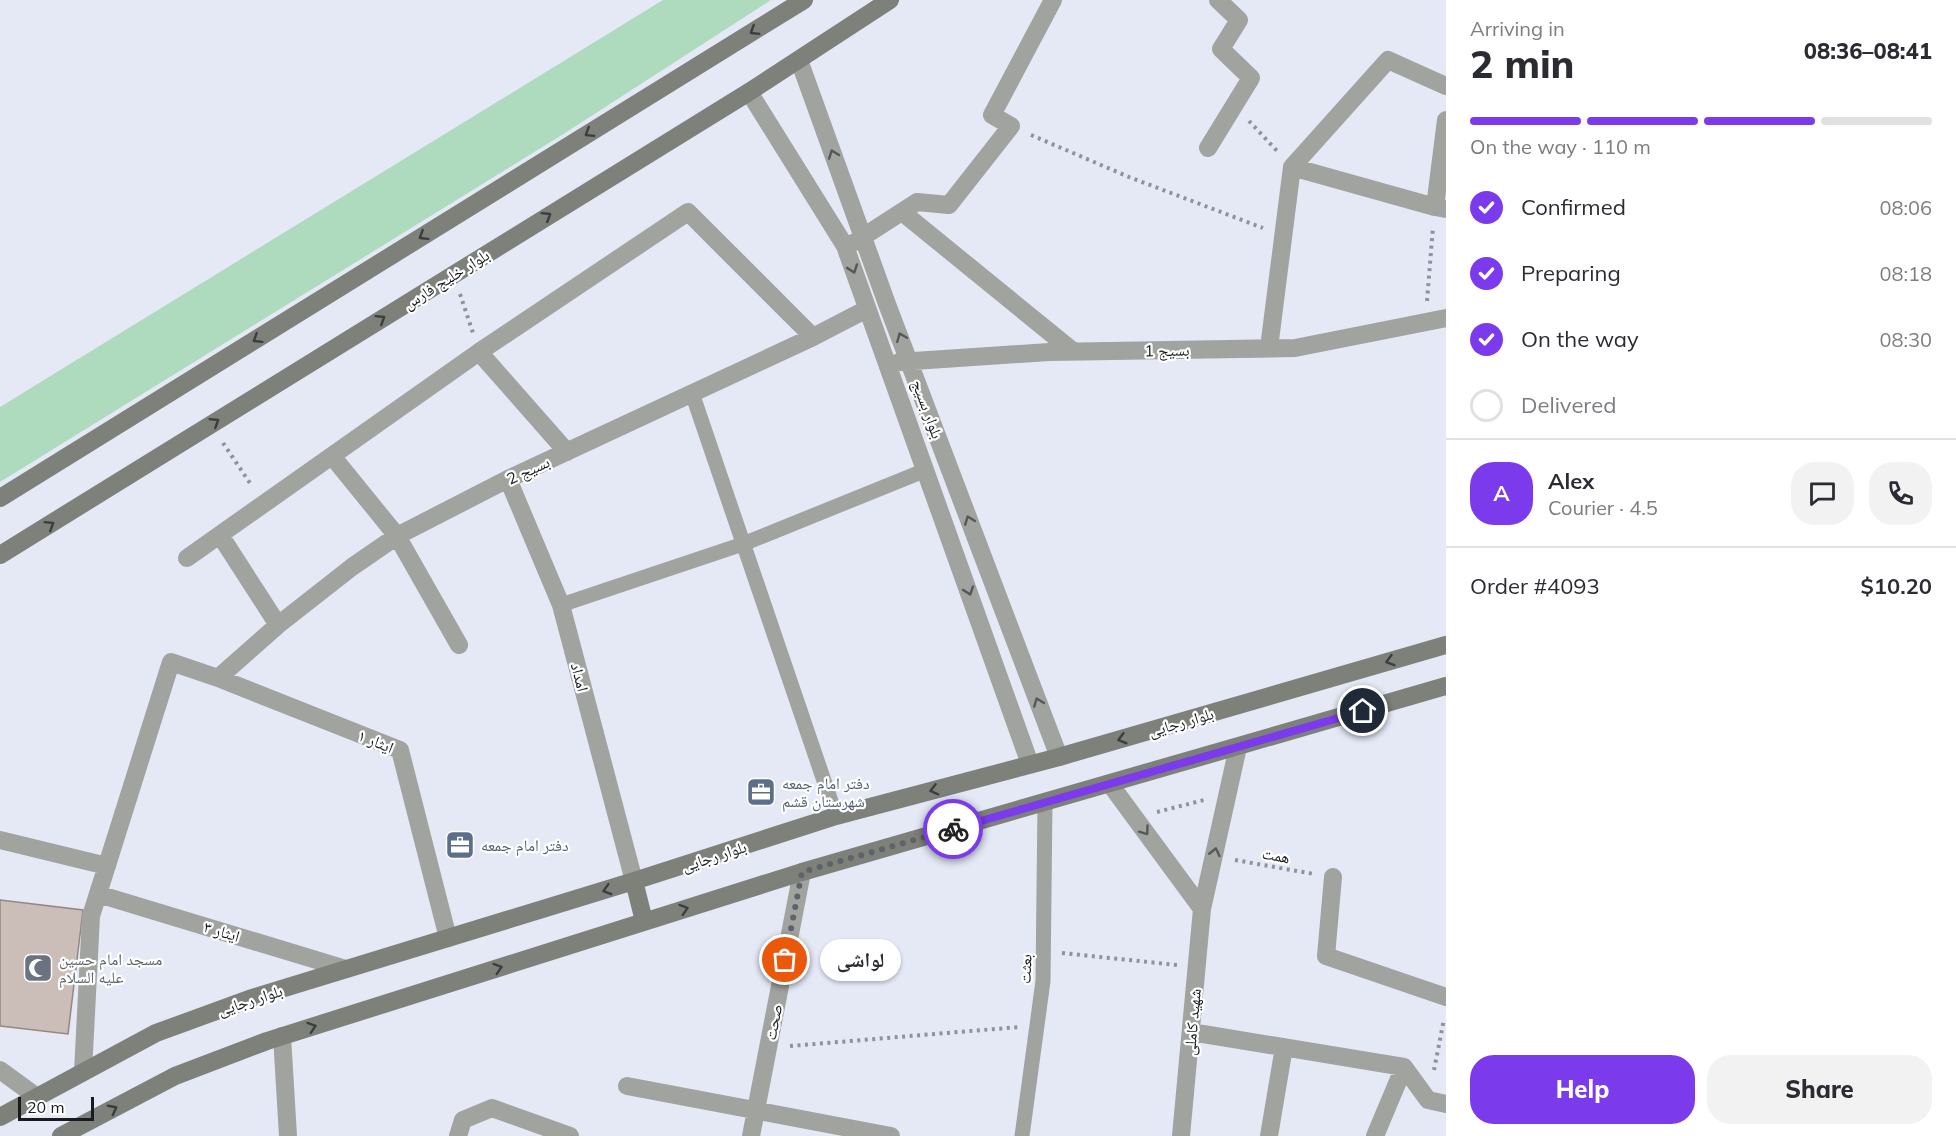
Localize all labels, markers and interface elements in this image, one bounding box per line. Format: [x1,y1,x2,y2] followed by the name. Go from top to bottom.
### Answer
[1470,16,1565,41] text: Arriving in
[750,23,760,35] one-way arrow
[1804,37,1932,65] text: 08:36–08:41
[1470,39,1575,88] text: 2 min
[584,126,595,137] one-way arrow
[1470,134,1651,159] text: On the way · 110 m
[828,149,841,160] one-way arrow
[1470,191,1503,224] icon: check
[1521,193,1626,221] text: Confirmed
[1879,195,1932,220] text: 08:06
[541,212,551,224] one-way arrow
[419,229,429,241] one-way arrow
[399,245,493,314] street label: بلوار خلیج فارس
[1470,257,1503,290] icon: check
[1521,259,1621,287] text: Preparing
[1879,261,1932,286] text: 08:18
[846,263,858,274] one-way arrow
[375,314,385,326] one-way arrow
[1470,323,1503,356] icon: check
[1521,325,1639,353] text: On the way
[1879,327,1932,352] text: 08:30
[253,331,263,343] one-way arrow
[896,332,908,343] one-way arrow
[1144,340,1190,361] street label: بسیج 1
[907,377,948,442] street label: بلوار بسیج
[1521,391,1616,419] text: Delivered
[209,417,219,429] one-way arrow
[503,451,553,490] street label: بسیج 2
[1791,462,1854,525] button: chat
[1869,462,1932,525] button: phone
[1548,467,1594,495] text: Alex
[1493,479,1510,507] text: A
[1548,495,1658,520] text: Courier · 4.5
[963,515,976,526] one-way arrow
[44,520,54,532] one-way arrow
[1470,572,1600,600] text: Order #4093
[1861,572,1932,600] text: $10.20
[961,585,974,596] one-way arrow
[1385,654,1396,666] one-way arrow
[567,660,593,694] street label: امداد
[1337,685,1388,736] pin
[1346,694,1379,727] icon: home
[1033,697,1045,708] one-way arrow
[1146,703,1216,742] street label: بلوار رجایی
[355,725,397,757] street label: ایثار ۱
[1117,732,1128,744] one-way arrow
[782,773,870,812] place label: دفتر امام جمعه شهرستان قشم
[745,776,777,808] office icon: دفتر امام جمعه شهرستان قشم
[929,783,939,795] one-way arrow
[923,799,983,859] courier
[937,813,970,846] icon: bike
[1138,824,1149,835] one-way arrow
[444,829,476,861] office icon: دفتر امام جمعه
[481,835,569,856] place label: دفتر امام جمعه
[679,836,749,877] street label: بلوار رجایی
[1261,843,1291,867] street label: همت
[1208,847,1221,857] one-way arrow
[602,883,613,895] one-way arrow
[678,904,689,916] one-way arrow
[202,916,242,946] street label: ایثار ۳
[759,934,810,985] pin
[821,939,902,981] callout: لواشی
[768,943,801,976] icon: bag
[837,947,884,972] text: لواشی
[59,949,162,988] place label: مسجد امام حسین علیه السلام
[22,952,54,984] mosque icon: مسجد امام حسین علیه السلام
[1014,954,1036,984] street label: بعثت
[492,962,503,975] one-way arrow
[215,980,285,1021] street label: بلوار رجایی
[1179,988,1206,1056] street label: شهید کاملی
[760,1002,786,1042] street label: صحت
[306,1021,317,1034] one-way arrow
[1470,1055,1695,1124] button: Help
[1707,1055,1932,1124] button: Share
[18,1094,94,1122] scale bar
[27,1097,64,1117] text: 20 m
[107,1105,118,1116] one-way arrow

